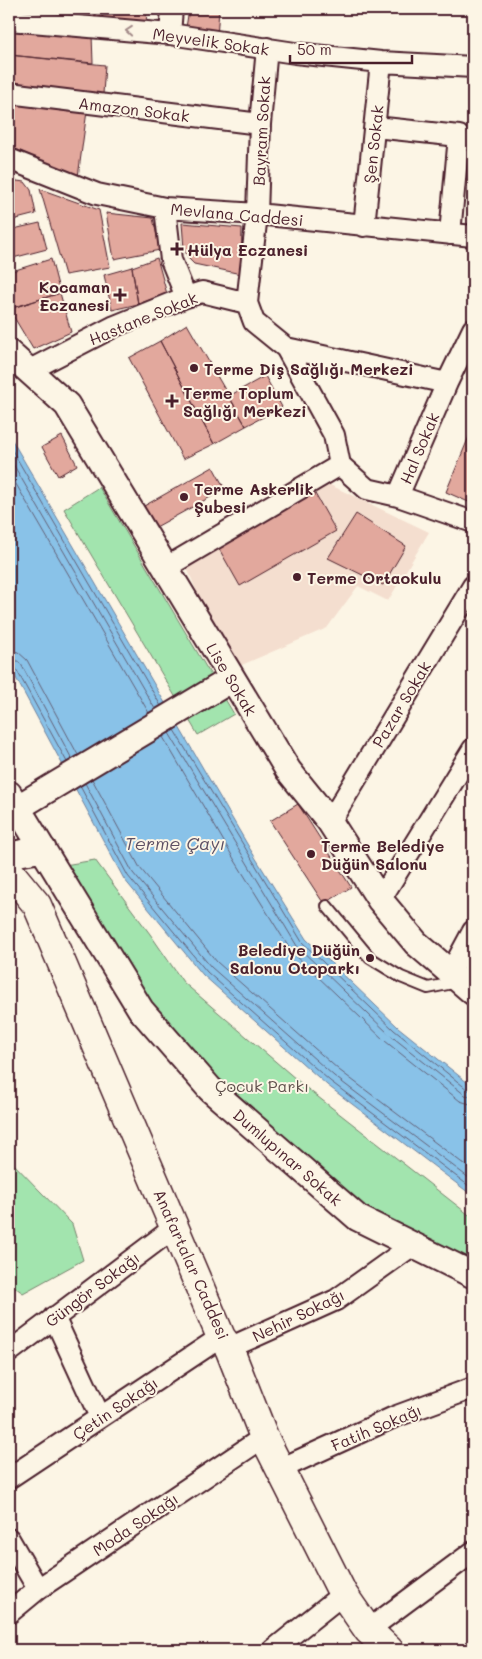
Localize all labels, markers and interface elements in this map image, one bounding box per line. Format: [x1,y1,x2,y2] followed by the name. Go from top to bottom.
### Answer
[151,22,271,60] street label: Meyvelik Sokak
[125,25,133,36] one-way arrow
[290,32,412,64] scale bar
[297,39,332,59] text: 50 m
[248,76,274,186] street label: Bayram Sokak
[77,92,191,126] street label: Amazon Sokak
[358,104,388,184] street label: Şen Sokak
[170,198,304,230] street label: Mevlana Caddesi
[187,239,309,260] place label: Hülya Eczanesi
[171,243,183,255] marker: Hülya Eczanesi
[39,276,110,315] place label: Kocaman Eczanesi
[86,287,200,349] street label: Hastane Sokak
[114,289,126,301] marker: Kocaman Eczanesi
[204,358,414,380] place label: Terme Diş Sağlığı Merkezi
[188,362,200,374] marker: Terme Diş Sağlığı Merkezi
[183,382,307,421] place label: Terme Toplum Sağlığı Merkezi
[165,394,179,408] marker: Terme Toplum Sağlığı Merkezi
[394,409,444,487] street label: Hal Sokak
[194,478,313,517] place label: Terme Askerlik Şubesi
[178,491,190,503] marker: Terme Askerlik Şubesi
[307,567,442,588] place label: Terme Ortaokulu
[291,571,303,583] marker: Terme Ortaokulu
[202,639,262,719] street label: Lise Sokak
[367,657,435,751] street label: Pazar Sokak
[125,831,225,855] water label: Terme Çayı
[321,835,444,874] place label: Terme Belediye Düğün Salonu
[305,848,317,860] marker: Terme Belediye Düğün Salonu
[230,939,360,978] place label: Belediye Düğün Salonu Otoparkı
[364,952,376,964] marker: Belediye Düğün Salonu Otoparkı
[215,1075,309,1096] park label: Çocuk Parkı
[229,1104,347,1210] street label: Dumlupınar Sokak
[149,1185,235,1343] street label: Anafartalar Caddesi
[41,1247,143,1331] street label: Güngör Sokağı
[248,1284,348,1346] street label: Nehir Sokağı
[68,1372,162,1444] street label: Çetin Sokağı
[328,1399,424,1455] street label: Fatih Sokağı
[88,1488,182,1560] street label: Moda Sokağı

